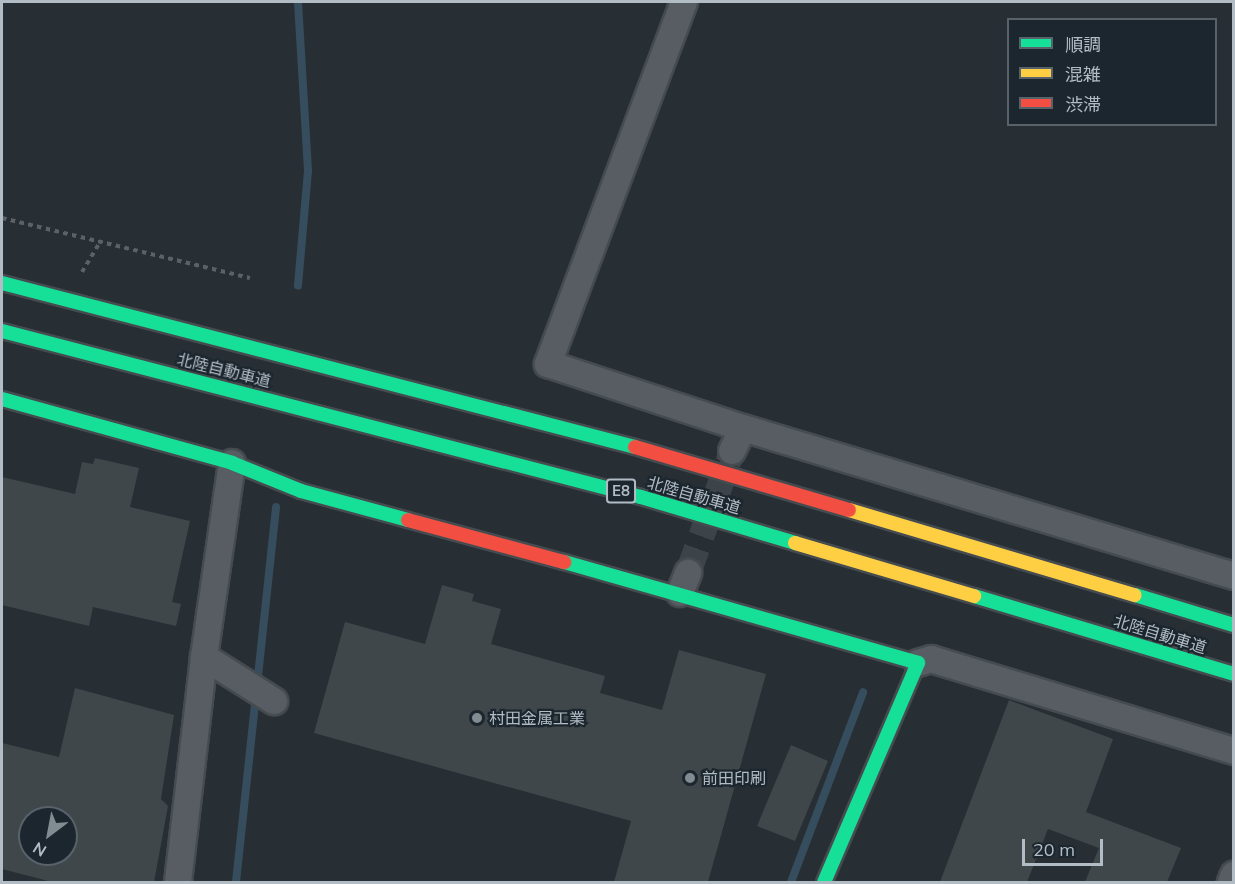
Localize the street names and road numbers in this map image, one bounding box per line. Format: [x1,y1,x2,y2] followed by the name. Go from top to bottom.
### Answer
[175,349,273,391] street label: 北陸自動車道
[645,473,743,517] street label: 北陸自動車道
[606,479,636,503] road number: E8
[1111,611,1209,657] street label: 北陸自動車道

